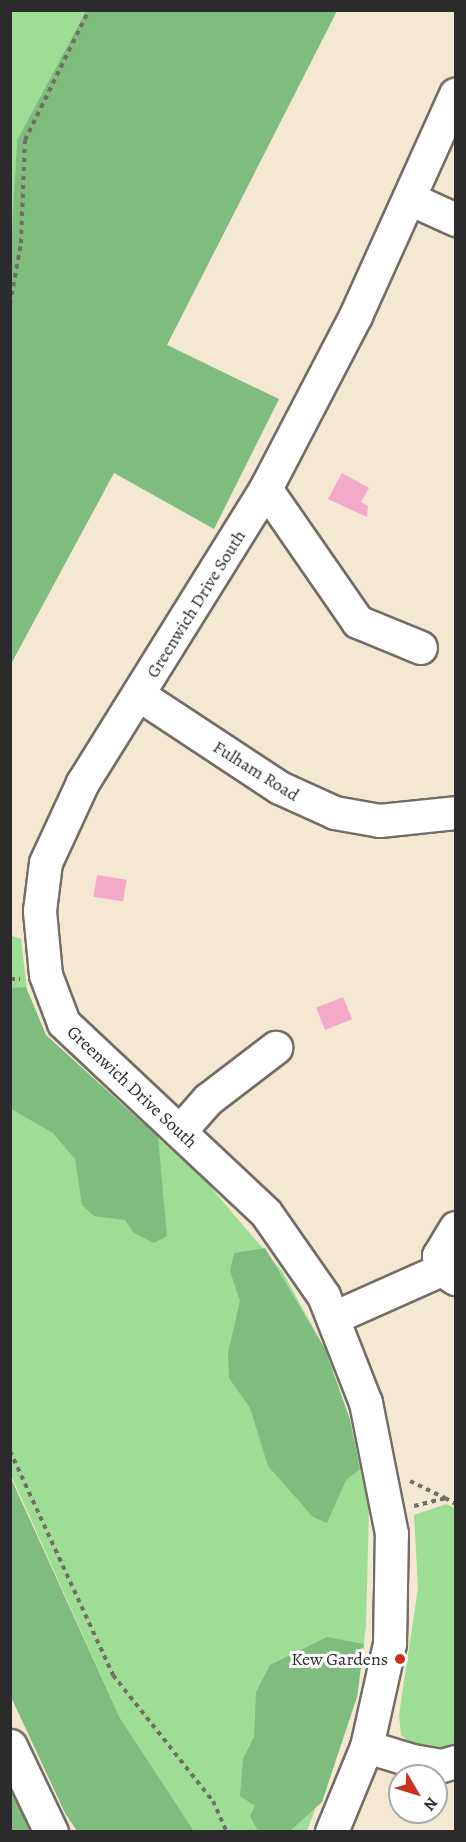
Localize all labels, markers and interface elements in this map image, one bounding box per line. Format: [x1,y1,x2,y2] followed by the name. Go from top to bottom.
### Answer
[142,526,250,682] street label: Greenwich Drive South
[209,736,303,806] street label: Fulham Road
[62,1021,202,1153] street label: Greenwich Drive South
[291,1648,388,1670] place label: Kew Gardens
[393,1652,407,1666] marker: Kew Gardens
[388,1764,448,1824] north arrow
[418,1792,443,1815] text: N

